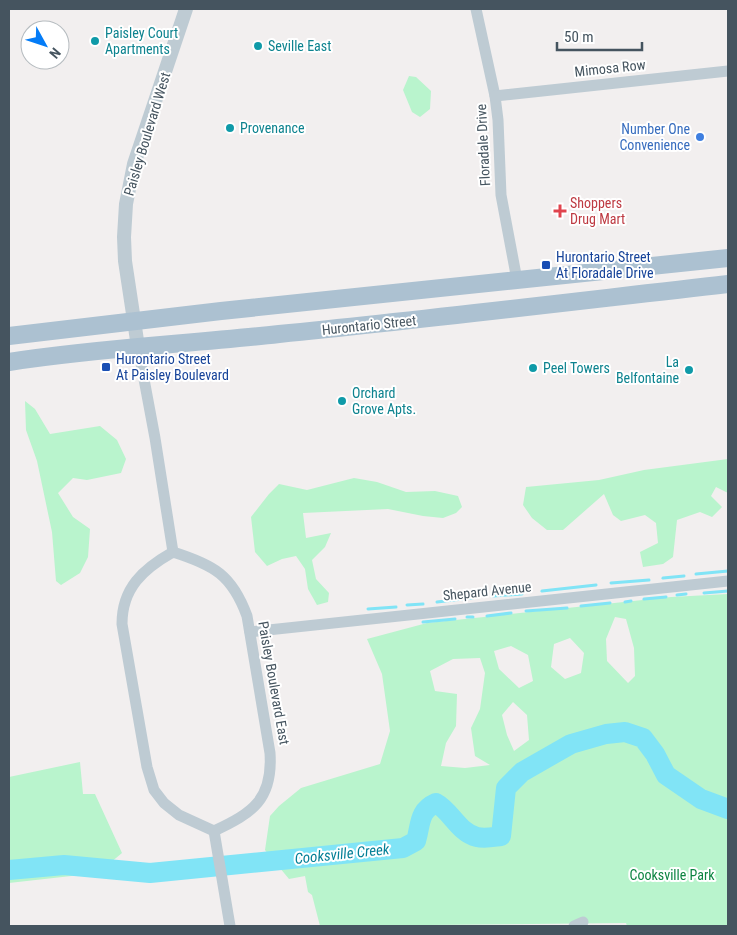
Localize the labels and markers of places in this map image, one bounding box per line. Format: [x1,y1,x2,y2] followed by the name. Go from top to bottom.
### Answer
[105,25,178,57] place label: Paisley Court Apartments
[89,35,101,47] marker: Paisley Court Apartments
[268,38,331,54] place label: Seville East
[252,40,264,52] marker: Seville East
[240,120,305,136] place label: Provenance
[619,121,690,153] place label: Number One Convenience
[224,122,236,134] marker: Provenance
[694,131,706,143] marker: Number One Convenience
[570,195,625,227] place label: Shoppers Drug Mart
[554,205,566,217] marker: Shoppers Drug Mart
[556,249,654,281] place label: Hurontario Street At Floradale Drive
[540,259,552,271] marker: Hurontario Street At Floradale Drive
[116,351,229,383] place label: Hurontario Street At Paisley Boulevard
[616,354,679,386] place label: La Belfontaine
[543,360,610,376] place label: Peel Towers
[100,361,112,373] marker: Hurontario Street At Paisley Boulevard
[527,362,539,374] marker: Peel Towers
[683,364,695,376] marker: La Belfontaine
[352,385,416,417] place label: Orchard Grove Apts.
[336,395,348,407] marker: Orchard Grove Apts.

